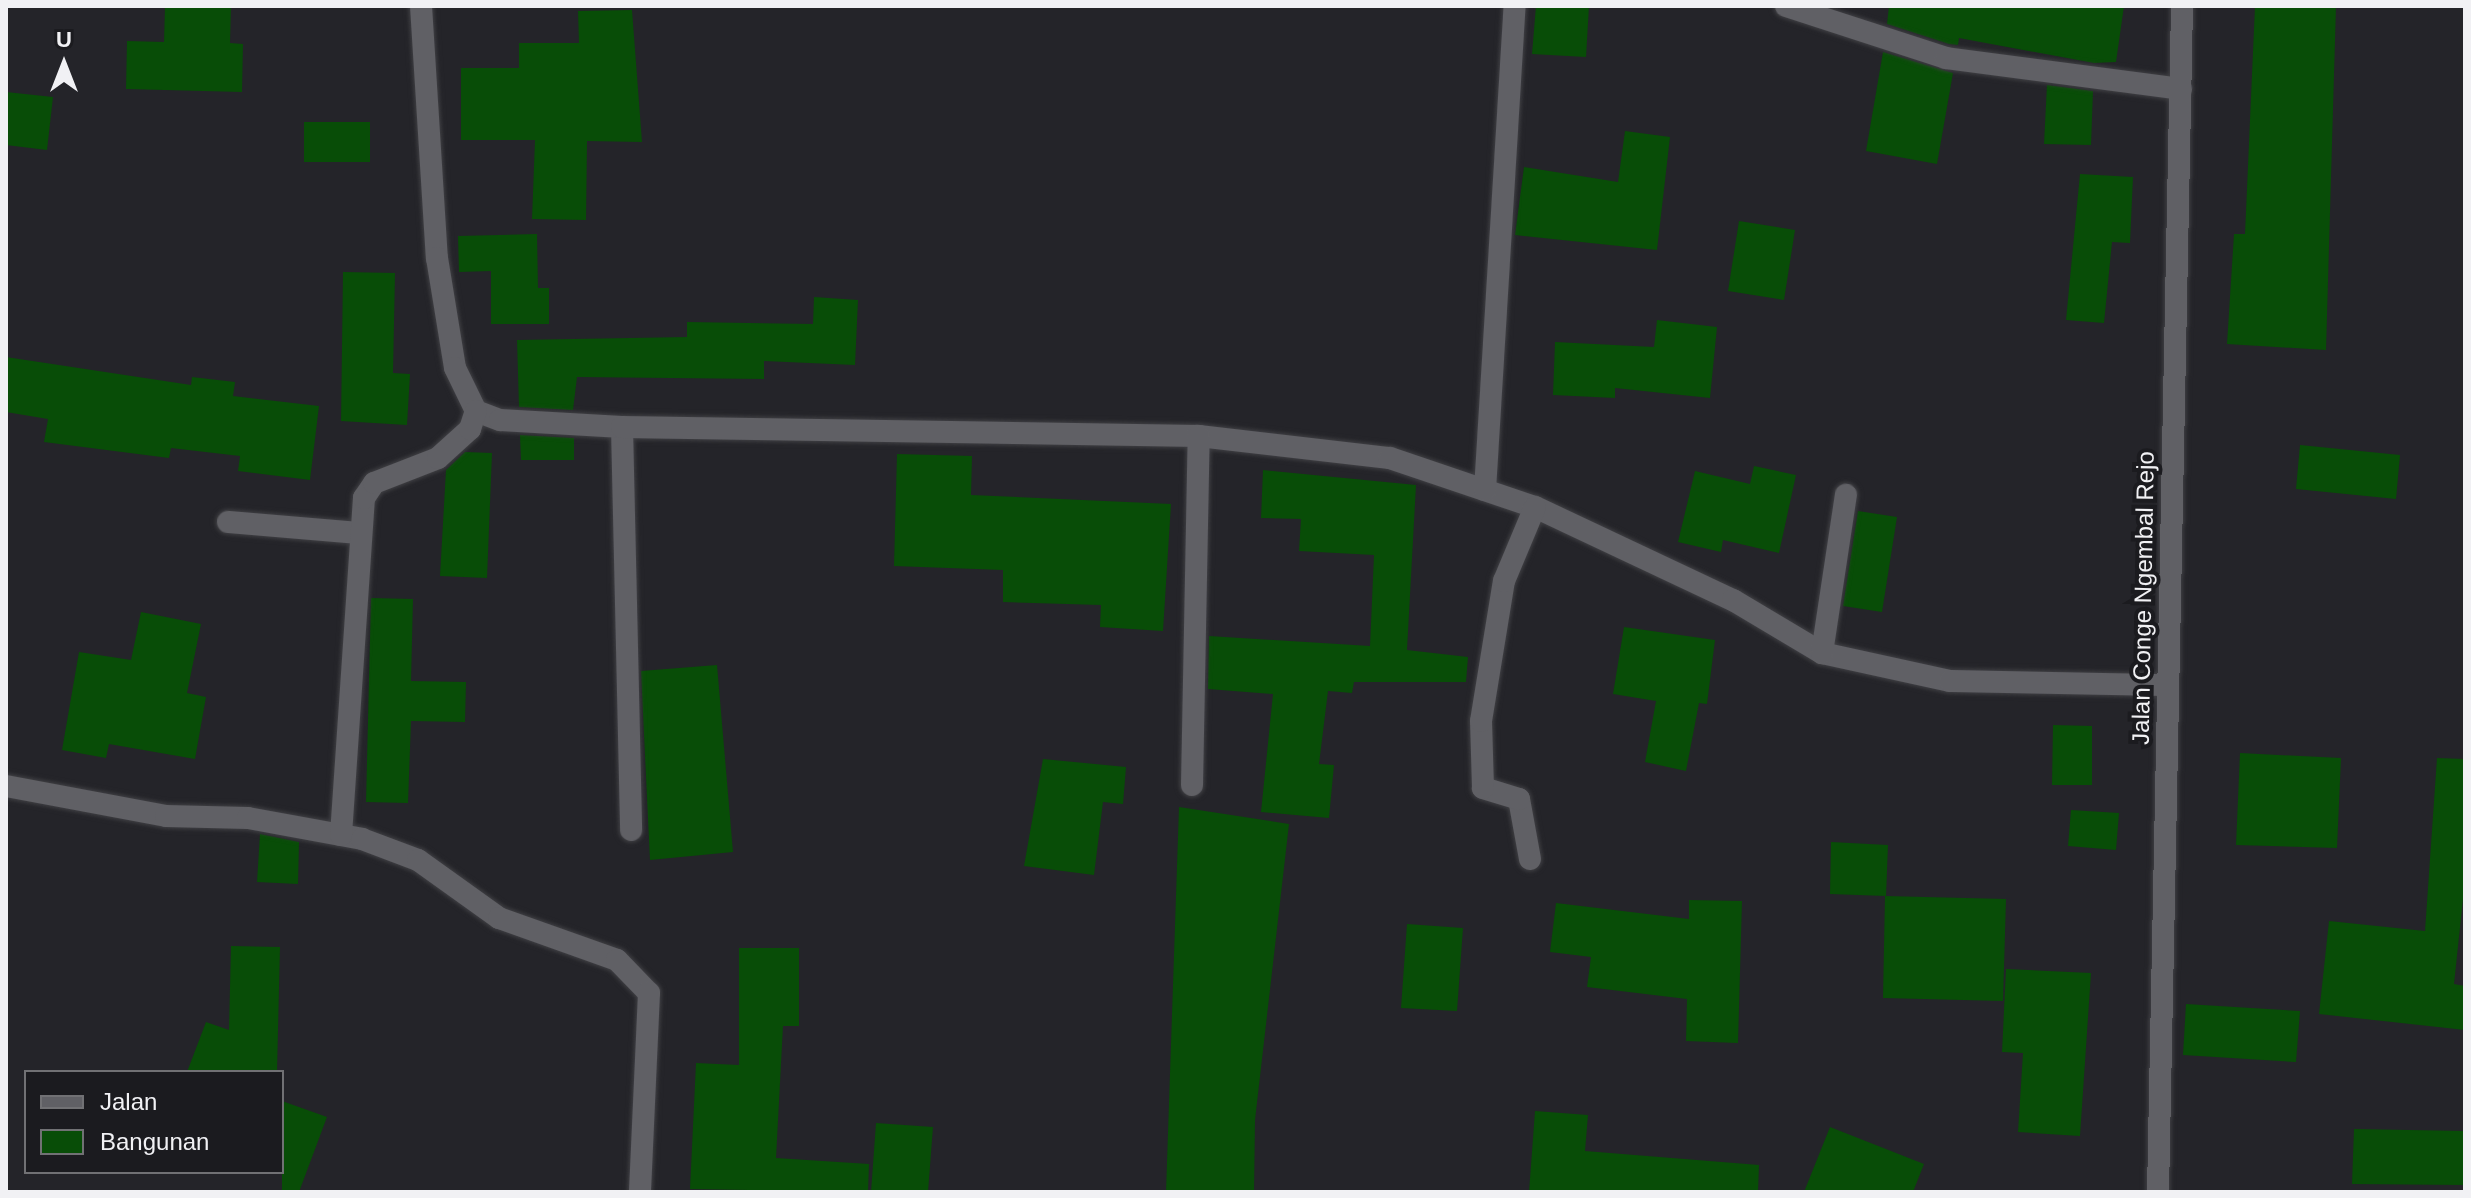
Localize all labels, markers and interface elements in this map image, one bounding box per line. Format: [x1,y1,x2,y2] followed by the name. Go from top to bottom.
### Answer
[24,24,104,104] north arrow
[56,27,72,52] text: U
[2126,451,2160,745] street label: Jalan Conge Ngembal Rejo
[24,1070,284,1174] legend
[100,1088,157,1115] text: Jalan
[100,1128,209,1155] text: Bangunan

